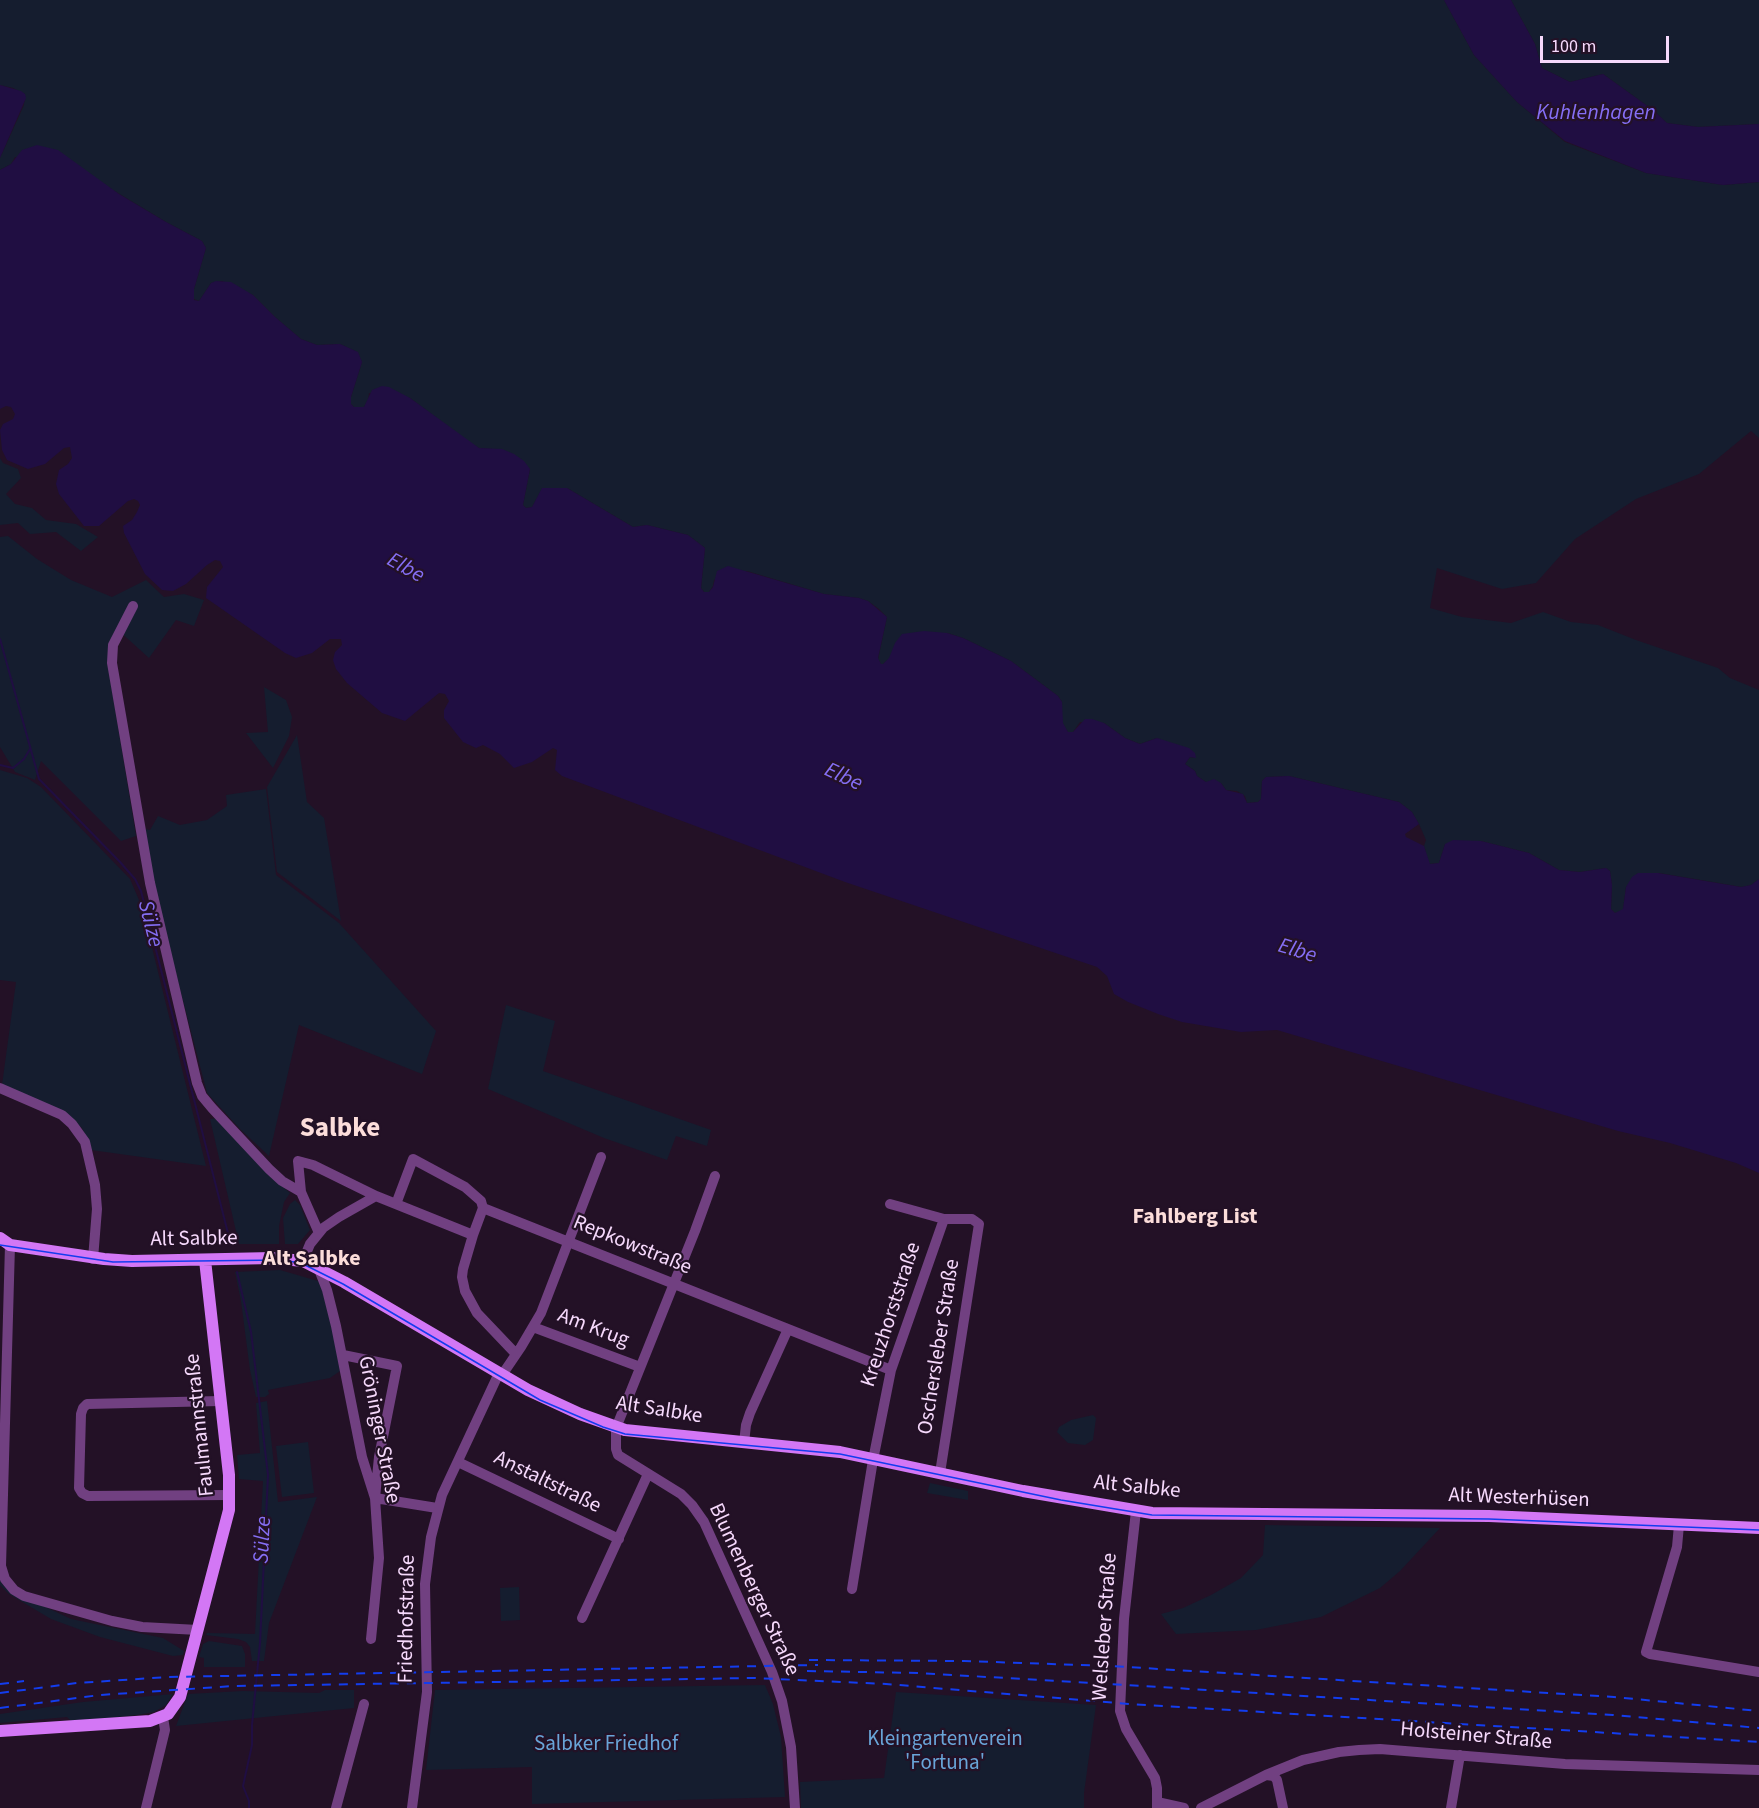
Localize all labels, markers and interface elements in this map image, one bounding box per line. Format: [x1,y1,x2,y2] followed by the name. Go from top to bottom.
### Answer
[1543,24,1672,62] scale bar
[1551,34,1596,59] text: 100 m
[1536,101,1656,127] water label: Kuhlenhagen
[382,548,428,590] water label: Elbe
[820,758,866,798] water label: Elbe
[130,898,168,950] water label: Sülze
[1275,934,1319,970] water label: Elbe
[300,1114,380,1146] district label: Salbke
[1132,1205,1258,1231] district label: Fahlberg List
[569,1211,695,1281] street label: Repkowstraße
[150,1227,238,1253] street label: Alt Salbke
[857,1239,927,1391] street label: Kreuzhorststraße
[263,1247,361,1273] district label: Alt Salbke
[914,1258,966,1436] street label: Oschersleber Straße
[554,1304,632,1354] street label: Am Krug
[181,1352,221,1498] street label: Faulmannstraße
[351,1354,405,1506] street label: Gröninger Straße
[614,1392,704,1430] street label: Alt Salbke
[489,1446,605,1520] street label: Anstaltstraße
[1092,1471,1182,1505] street label: Alt Salbke
[1448,1484,1590,1514] street label: Alt Westerhüsen
[702,1500,804,1680] street label: Blumenberger Straße
[250,1516,278,1564] water label: Sülze
[1088,1552,1124,1702] street label: Welsleber Straße
[394,1554,422,1684] street label: Friedhofstraße
[1399,1718,1553,1756] street label: Holsteiner Straße
[867,1727,1023,1777] park label: Kleingartenverein 'Fortuna'
[534,1732,678,1758] park label: Salbker Friedhof

